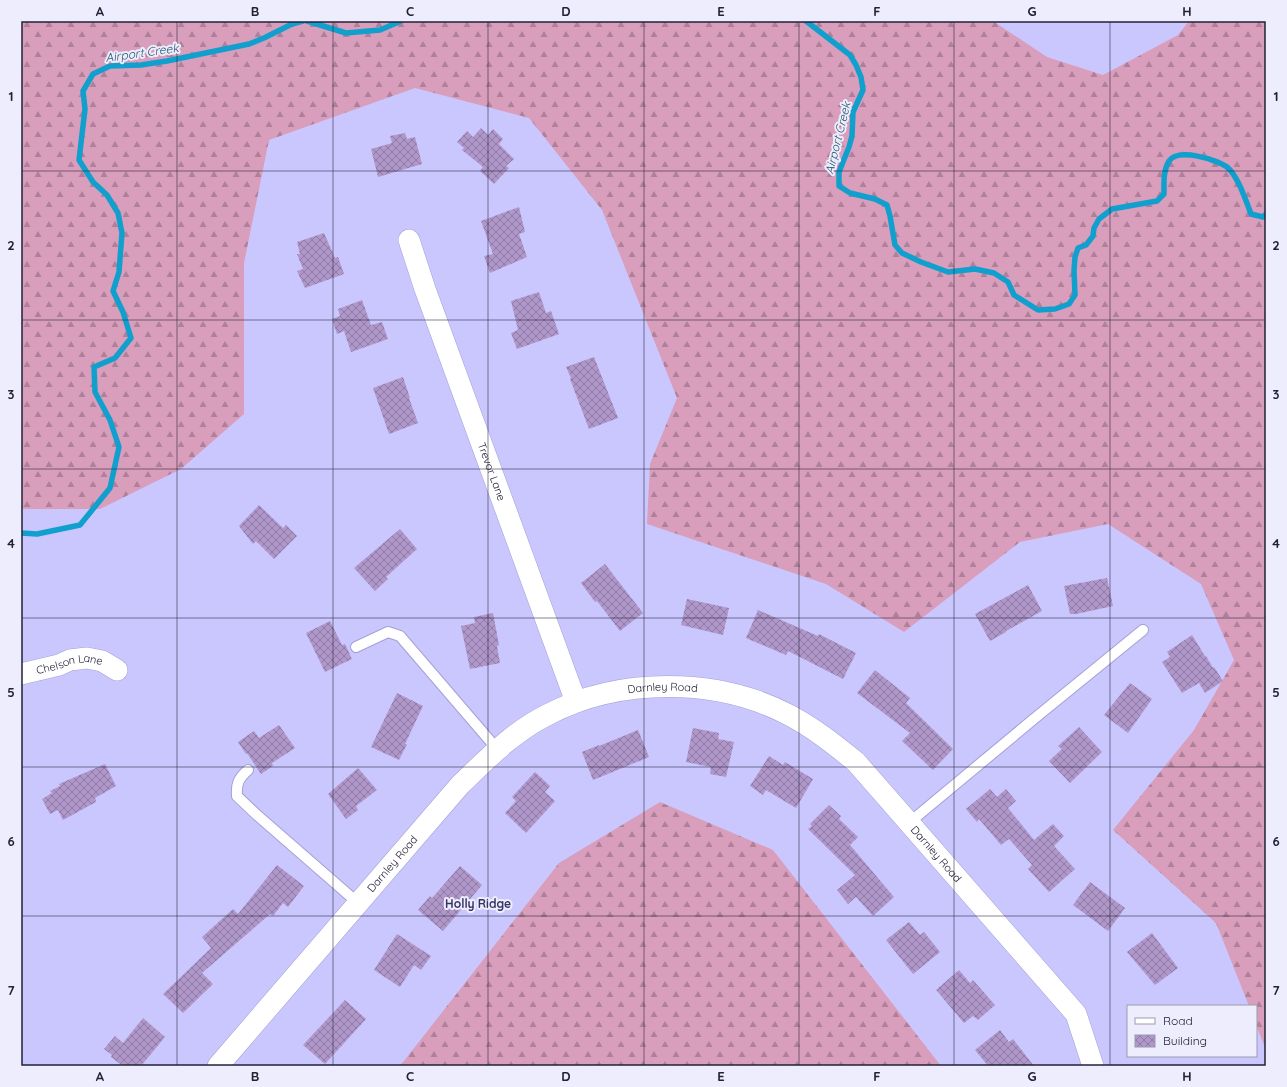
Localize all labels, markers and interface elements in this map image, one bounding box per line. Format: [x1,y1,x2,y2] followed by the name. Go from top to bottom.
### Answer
[96,3,105,19] text: A
[251,3,259,19] text: B
[406,3,414,19] text: C
[561,3,571,19] text: D
[717,3,725,19] text: E
[873,3,881,19] text: F
[1027,3,1037,19] text: G
[1182,3,1192,19] text: H
[104,40,181,65] water label: Airport Creek
[8,88,14,104] text: 1
[1273,88,1279,104] text: 1
[821,99,854,175] water label: Airport Creek
[7,237,15,253] text: 2
[1272,237,1280,253] text: 2
[8,386,15,402] text: 3
[1273,386,1280,402] text: 3
[475,441,509,503] street label: Trevor Lane
[7,535,15,551] text: 4
[1272,535,1280,551] text: 4
[35,650,104,677] street label: Chelson Lane
[627,679,698,696] street label: Darnley Road
[7,684,15,700] text: 5
[1272,684,1280,700] text: 5
[908,823,965,885] street label: Darnley Road
[364,832,421,895] street label: Darnley Road
[7,833,15,849] text: 6
[1272,833,1280,849] text: 6
[445,896,511,911] district label: Holly Ridge
[7,982,15,998] text: 7
[1272,982,1280,998] text: 7
[1127,1005,1257,1057] legend
[1163,1013,1193,1028] text: Road
[1163,1033,1207,1048] text: Building
[96,1068,105,1084] text: A
[251,1068,259,1084] text: B
[406,1068,414,1084] text: C
[561,1068,571,1084] text: D
[717,1068,725,1084] text: E
[873,1068,881,1084] text: F
[1027,1068,1037,1084] text: G
[1182,1068,1192,1084] text: H

